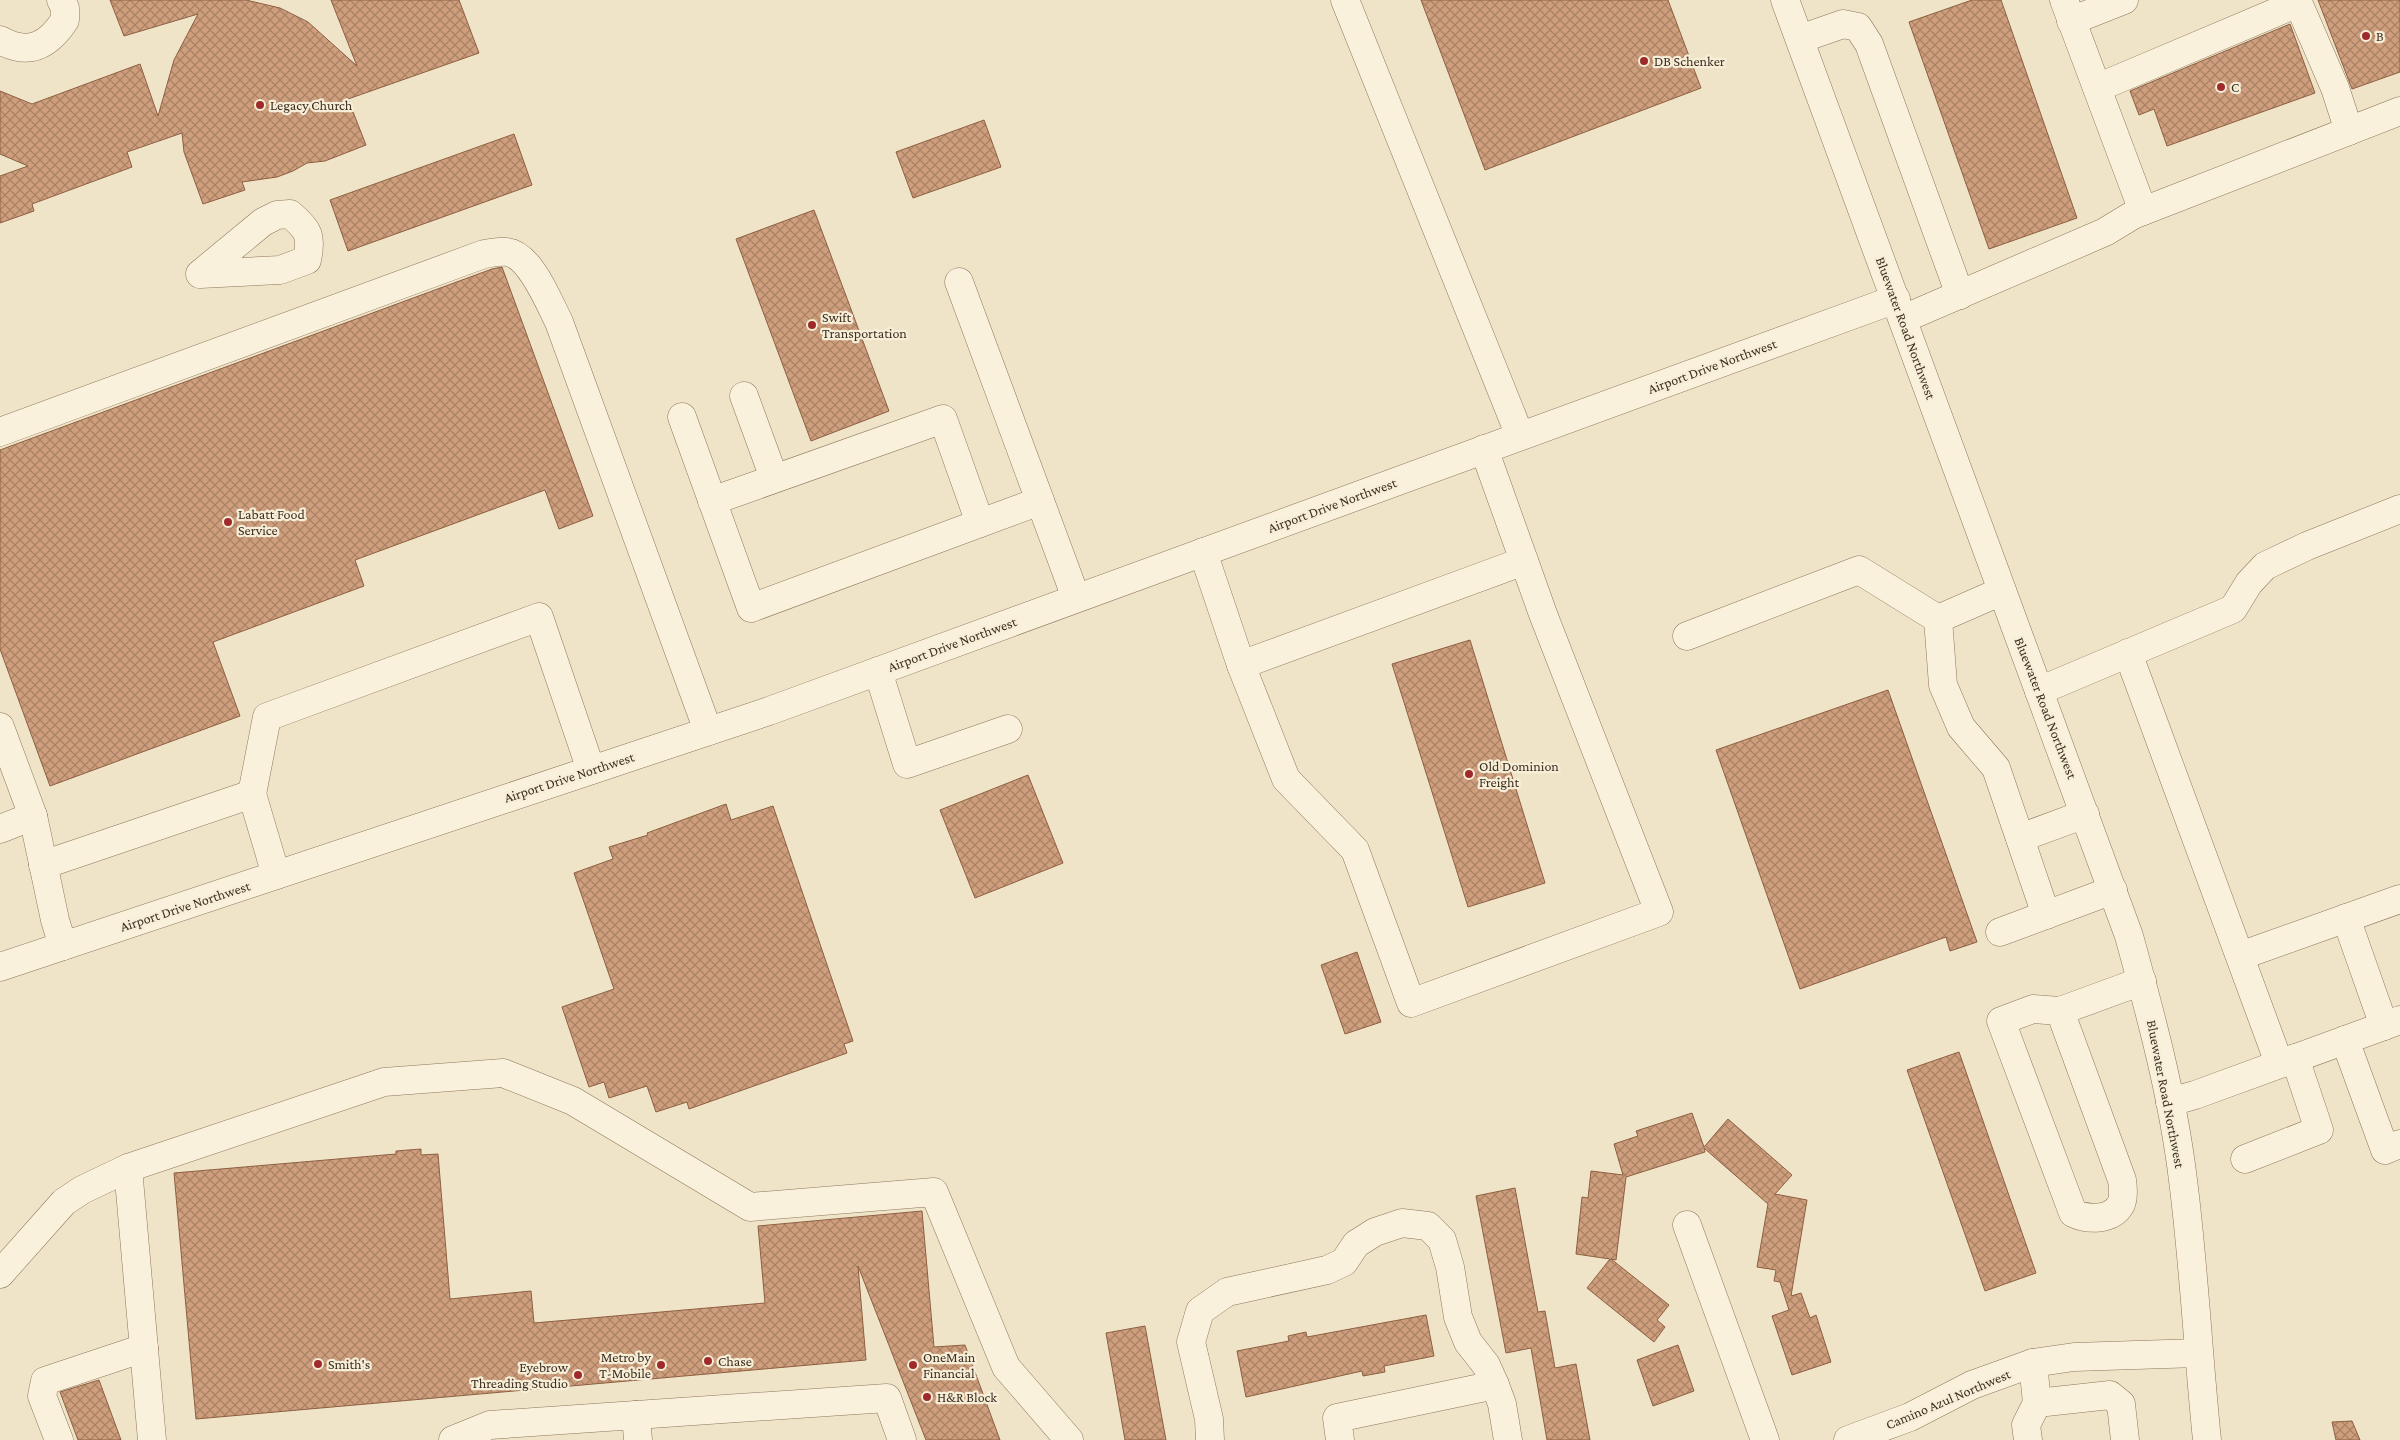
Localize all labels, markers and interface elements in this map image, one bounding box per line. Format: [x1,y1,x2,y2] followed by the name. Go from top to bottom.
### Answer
[2376,28,2384,44] place label: B
[2360,30,2372,42] marker: B
[1654,53,1725,69] place label: DB Schenker
[1638,55,1650,67] marker: DB Schenker
[2231,79,2239,95] place label: C
[2215,81,2227,93] marker: C
[270,97,353,113] place label: Legacy Church
[254,99,266,111] marker: Legacy Church
[1873,255,1939,402] street label: Bluewater Road Northwest
[822,309,907,341] place label: Swift Transportation
[806,319,818,331] marker: Swift Transportation
[1645,335,1779,397] street label: Airport Drive Northwest
[1265,474,1399,536] street label: Airport Drive Northwest
[238,506,306,538] place label: Labatt Food Service
[222,516,234,528] marker: Labatt Food Service
[885,613,1019,675] street label: Airport Drive Northwest
[2012,635,2081,781] street label: Bluewater Road Northwest
[502,748,636,806] street label: Airport Drive Northwest
[1479,758,1559,790] place label: Old Dominion Freight
[1463,768,1475,780] marker: Old Dominion Freight
[118,877,252,935] street label: Airport Drive Northwest
[2144,1019,2188,1170] street label: Bluewater Road Northwest
[599,1349,652,1381] place label: Metro by T-Mobile
[923,1349,976,1381] place label: OneMain Financial
[718,1353,752,1369] place label: Chase
[702,1355,714,1367] marker: Chase
[328,1356,370,1372] place label: Smith's
[312,1358,324,1370] marker: Smith's
[471,1359,569,1391] place label: Eyebrow Threading Studio
[655,1359,667,1371] marker: Metro by T-Mobile
[907,1359,919,1371] marker: OneMain Financial
[1883,1365,2013,1433] street label: Camino Azul Northwest
[572,1369,584,1381] marker: Eyebrow Threading Studio
[937,1389,997,1405] place label: H&R Block
[921,1391,933,1403] marker: H&R Block

